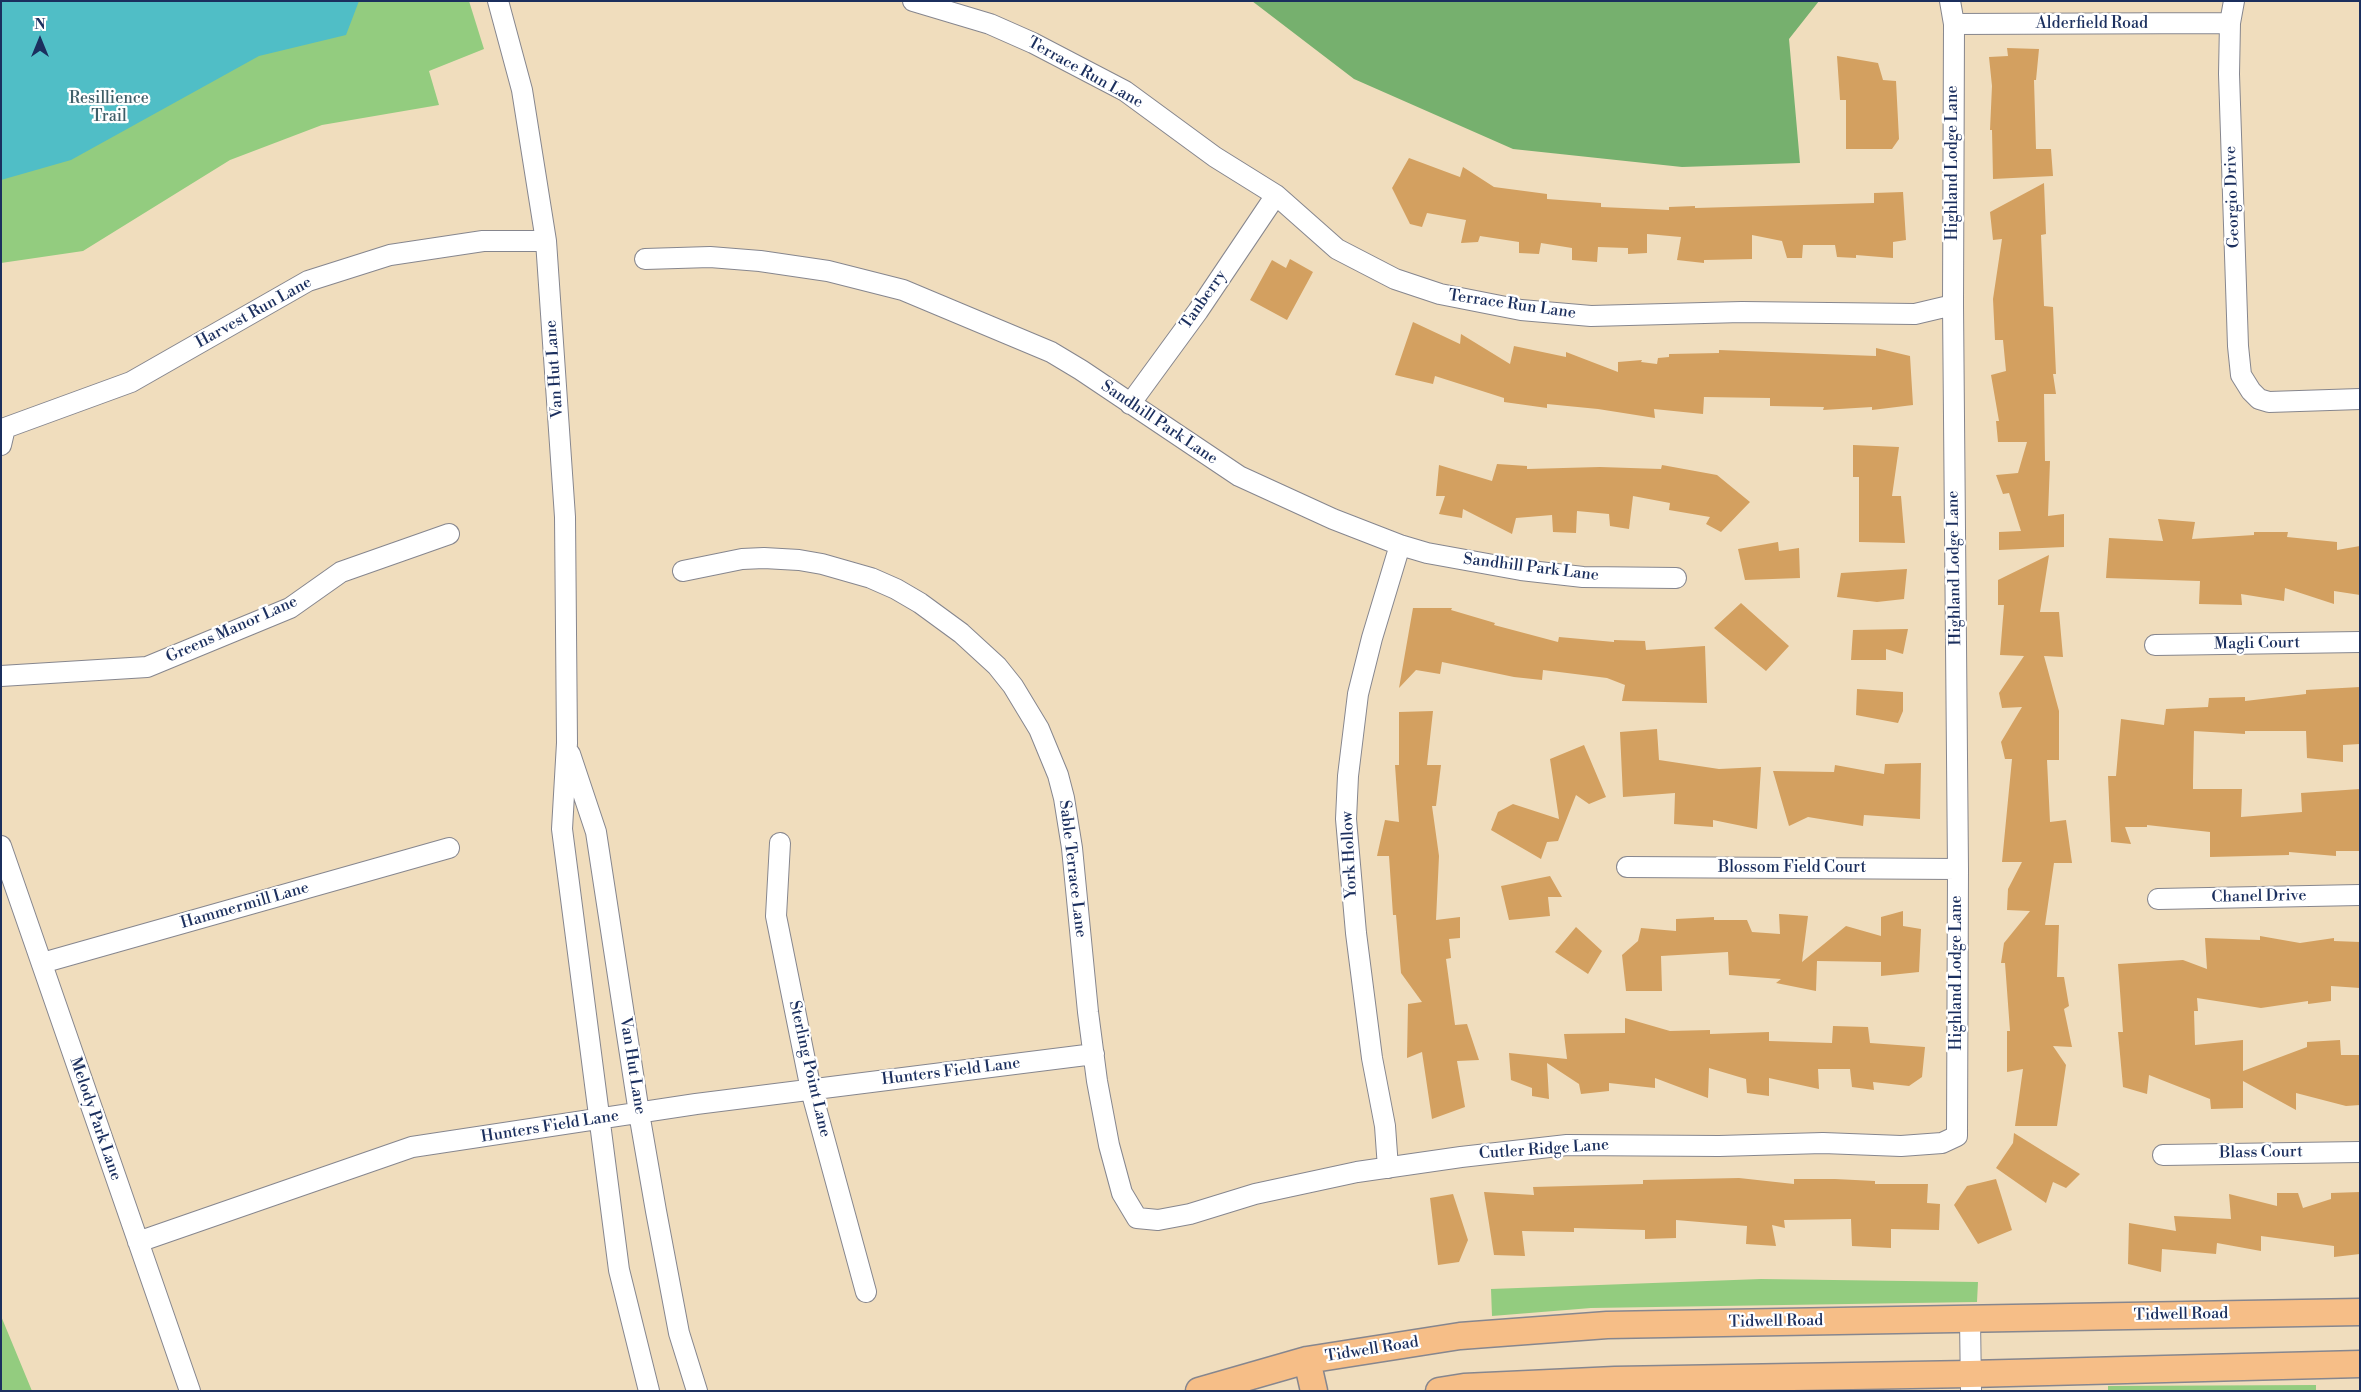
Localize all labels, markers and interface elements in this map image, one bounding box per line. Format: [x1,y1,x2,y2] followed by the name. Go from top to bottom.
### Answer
[2036,14,2148,34] street label: Alderfield Road
[15,15,65,65] north arrow
[34,16,46,34] text: N
[1024,33,1146,113] street label: Terrace Run Lane
[1943,85,1963,241] street label: Highland Lodge Lane
[69,89,149,127] park label: Resillience Trail
[2222,146,2244,248] street label: Georgio Drive
[1177,267,1231,333] street label: Tanberry
[193,273,315,353] street label: Harvest Run Lane
[1447,287,1577,323] street label: Terrace Run Lane
[542,319,568,419] street label: Van Hut Lane
[1097,377,1221,469] street label: Sandhill Park Lane
[1944,490,1966,646] street label: Highland Lodge Lane
[1462,550,1600,586] street label: Sandhill Park Lane
[163,592,301,668] street label: Greens Manor Lane
[2214,634,2300,654] street label: Magli Court
[1054,799,1090,939] street label: Sable Terrace Lane
[1338,811,1362,899] street label: York Hollow
[1718,858,1866,878] street label: Blossom Field Court
[179,878,311,934] street label: Hammermill Lane
[2211,887,2307,907] street label: Chanel Drive
[1947,895,1967,1051] street label: Highland Lodge Lane
[784,999,834,1139] street label: Sterling Point Lane
[615,1016,649,1116] street label: Van Hut Lane
[881,1054,1021,1090] street label: Hunters Field Lane
[65,1055,125,1183] street label: Melody Park Lane
[480,1107,620,1147] street label: Hunters Field Lane
[1478,1136,1610,1164] street label: Cutler Ridge Lane
[2219,1143,2303,1163] street label: Blass Court
[2134,1305,2228,1325] street label: Tidwell Road
[1729,1312,1823,1332] street label: Tidwell Road
[1324,1333,1420,1367] street label: Tidwell Road

